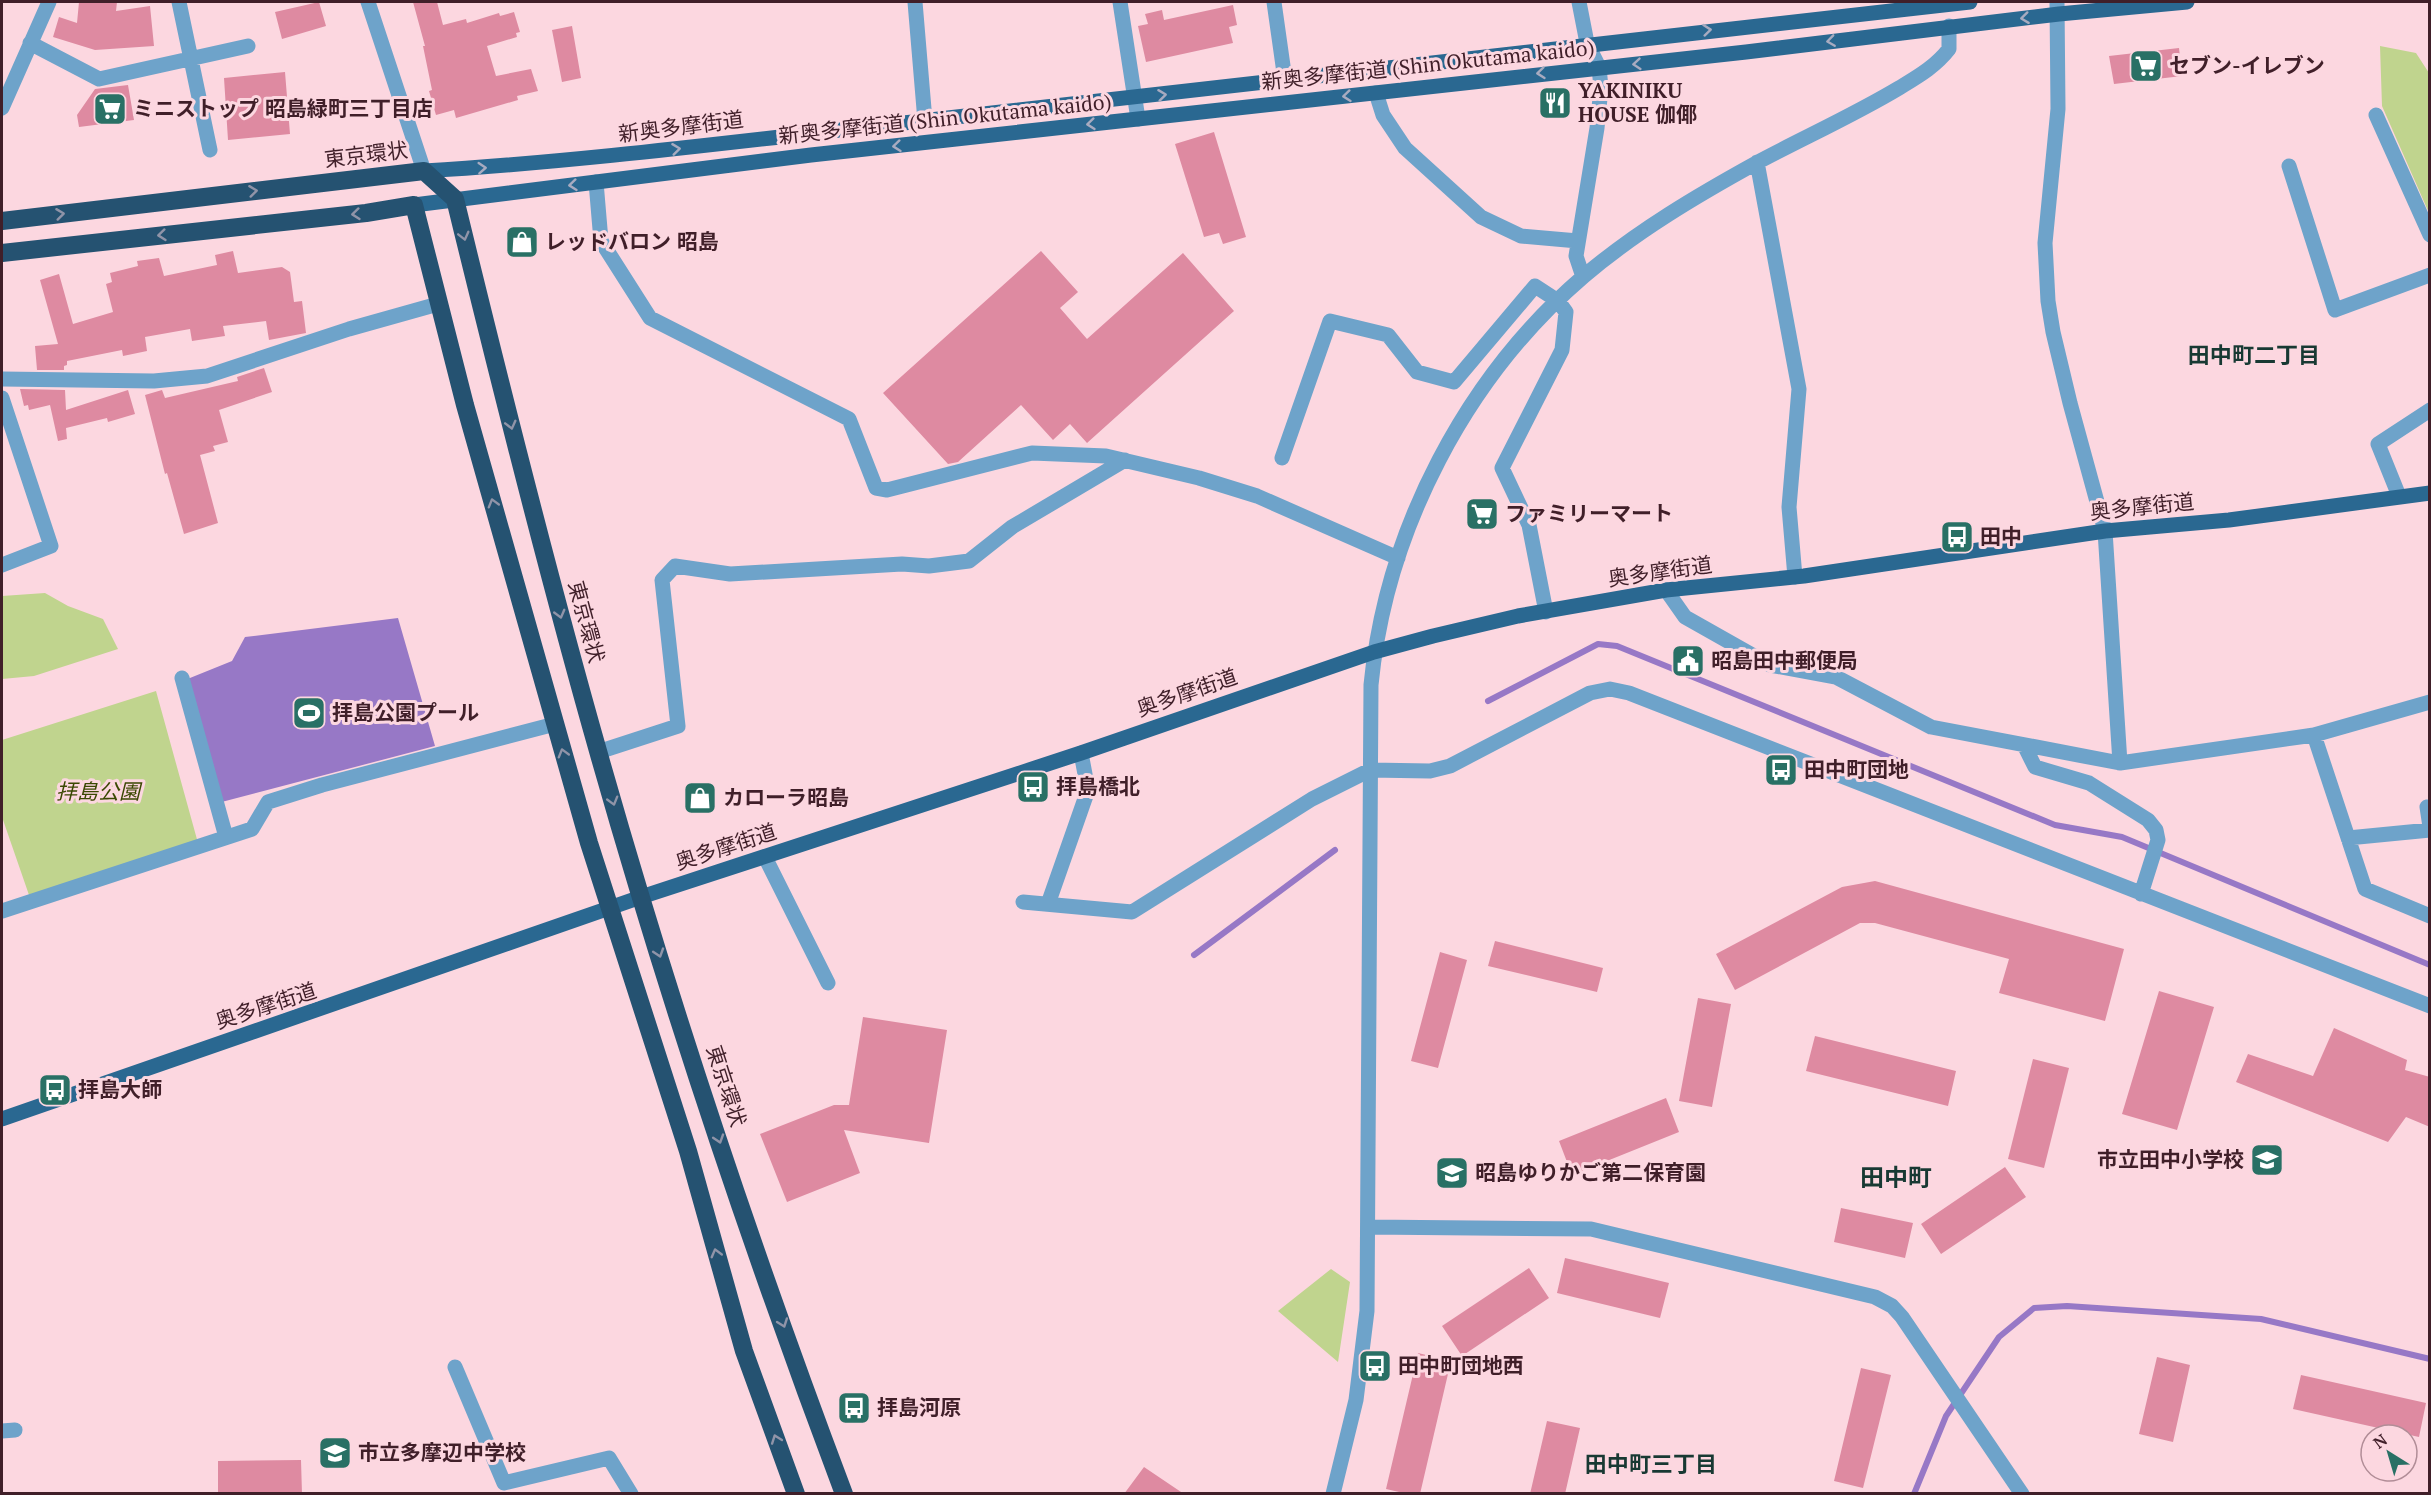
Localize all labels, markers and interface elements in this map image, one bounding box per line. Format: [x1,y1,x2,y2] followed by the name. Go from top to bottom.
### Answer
[2020,11,2029,24] one-way arrow
[1703,24,1712,37] one-way arrow
[1260,33,1596,95] street label: 新奥多摩街道 (Shin Okutama kaido)
[1827,34,1836,47] one-way arrow
[2128,48,2164,84] supermarket icon: セブン-イレブン
[2169,51,2325,79] place label: セブン-イレブン
[1633,57,1642,70] one-way arrow
[1536,66,1545,79] one-way arrow
[1578,76,1697,128] place label: YAKINIKU HOUSE 伽倻
[1537,85,1573,121] restaurant icon: YAKINIKU HOUSE 伽倻
[777,87,1113,149] street label: 新奥多摩街道 (Shin Okutama kaido)
[1158,89,1167,102] one-way arrow
[1343,89,1352,102] one-way arrow
[92,91,128,127] supermarket icon: ミニストップ 昭島緑町三丁目店
[133,94,433,122] place label: ミニストップ 昭島緑町三丁目店
[617,104,745,148] street label: 新奥多摩街道
[1086,117,1095,130] one-way arrow
[322,135,409,173] street label: 東京環状
[892,139,902,151] one-way arrow
[672,143,681,155] one-way arrow
[478,161,487,174] one-way arrow
[569,178,578,191] one-way arrow
[249,185,258,198] one-way arrow
[352,207,361,220] one-way arrow
[55,208,64,221] one-way arrow
[504,224,540,260] shop icon: レッドバロン 昭島
[545,227,719,255] place label: レッドバロン 昭島
[158,229,167,241] one-way arrow
[456,230,469,240] one-way arrow
[2188,340,2320,369] district label: 田中町二丁目
[504,420,517,430] one-way arrow
[2088,487,2196,525] street label: 奥多摩街道
[1464,496,1500,532] supermarket icon: ファミリーマート
[488,498,500,508] one-way arrow
[1505,499,1673,527] place label: ファミリーマート
[1939,519,1975,555] bus stop icon: 田中
[1980,522,2022,550] place label: 田中
[1606,550,1714,592] street label: 奥多摩街道
[563,578,611,666] street label: 東京環状
[553,608,565,619] one-way arrow
[1670,643,1706,679] public building icon: 昭島田中郵便局
[1711,646,1858,674] place label: 昭島田中郵便局
[1132,662,1241,722] street label: 奥多摩街道
[291,695,327,731] sports icon: 拝島公園プール
[332,698,479,726] place label: 拝島公園プール
[558,748,570,759] one-way arrow
[1763,752,1799,788] bus stop icon: 田中町団地
[1804,755,1909,783] place label: 田中町団地
[1015,769,1051,805] bus stop icon: 拝島橋北
[1056,772,1140,800] place label: 拝島橋北
[56,777,143,805] park label: 拝島公園
[682,780,718,816] shop icon: カローラ昭島
[723,783,849,811] place label: カローラ昭島
[606,795,618,806] one-way arrow
[671,817,780,876] street label: 奥多摩街道
[652,947,665,958] one-way arrow
[211,976,320,1035] street label: 奥多摩街道
[701,1041,753,1130] street label: 東京環状
[37,1072,73,1108] bus stop icon: 拝島大師
[78,1075,162,1103] place label: 拝島大師
[712,1133,724,1144] one-way arrow
[2249,1142,2285,1178] school or university icon: 市立田中小学校
[2097,1145,2244,1173] place label: 市立田中小学校
[1434,1155,1470,1191] school or university icon: 昭島ゆりかご第二保育園
[1475,1158,1706,1186] place label: 昭島ゆりかご第二保育園
[1860,1161,1932,1193] district label: 田中町
[711,1248,724,1258] one-way arrow
[775,1317,788,1328] one-way arrow
[1357,1348,1393,1384] bus stop icon: 田中町団地西
[1398,1351,1524,1379] place label: 田中町団地西
[836,1390,872,1426] bus stop icon: 拝島河原
[877,1393,961,1421] place label: 拝島河原
[2359,1423,2419,1483] north arrow
[2369,1429,2391,1453] text: N
[770,1434,783,1444] one-way arrow
[317,1435,353,1471] school or university icon: 市立多摩辺中学校
[358,1438,526,1466] place label: 市立多摩辺中学校
[1585,1449,1717,1478] district label: 田中町三丁目

